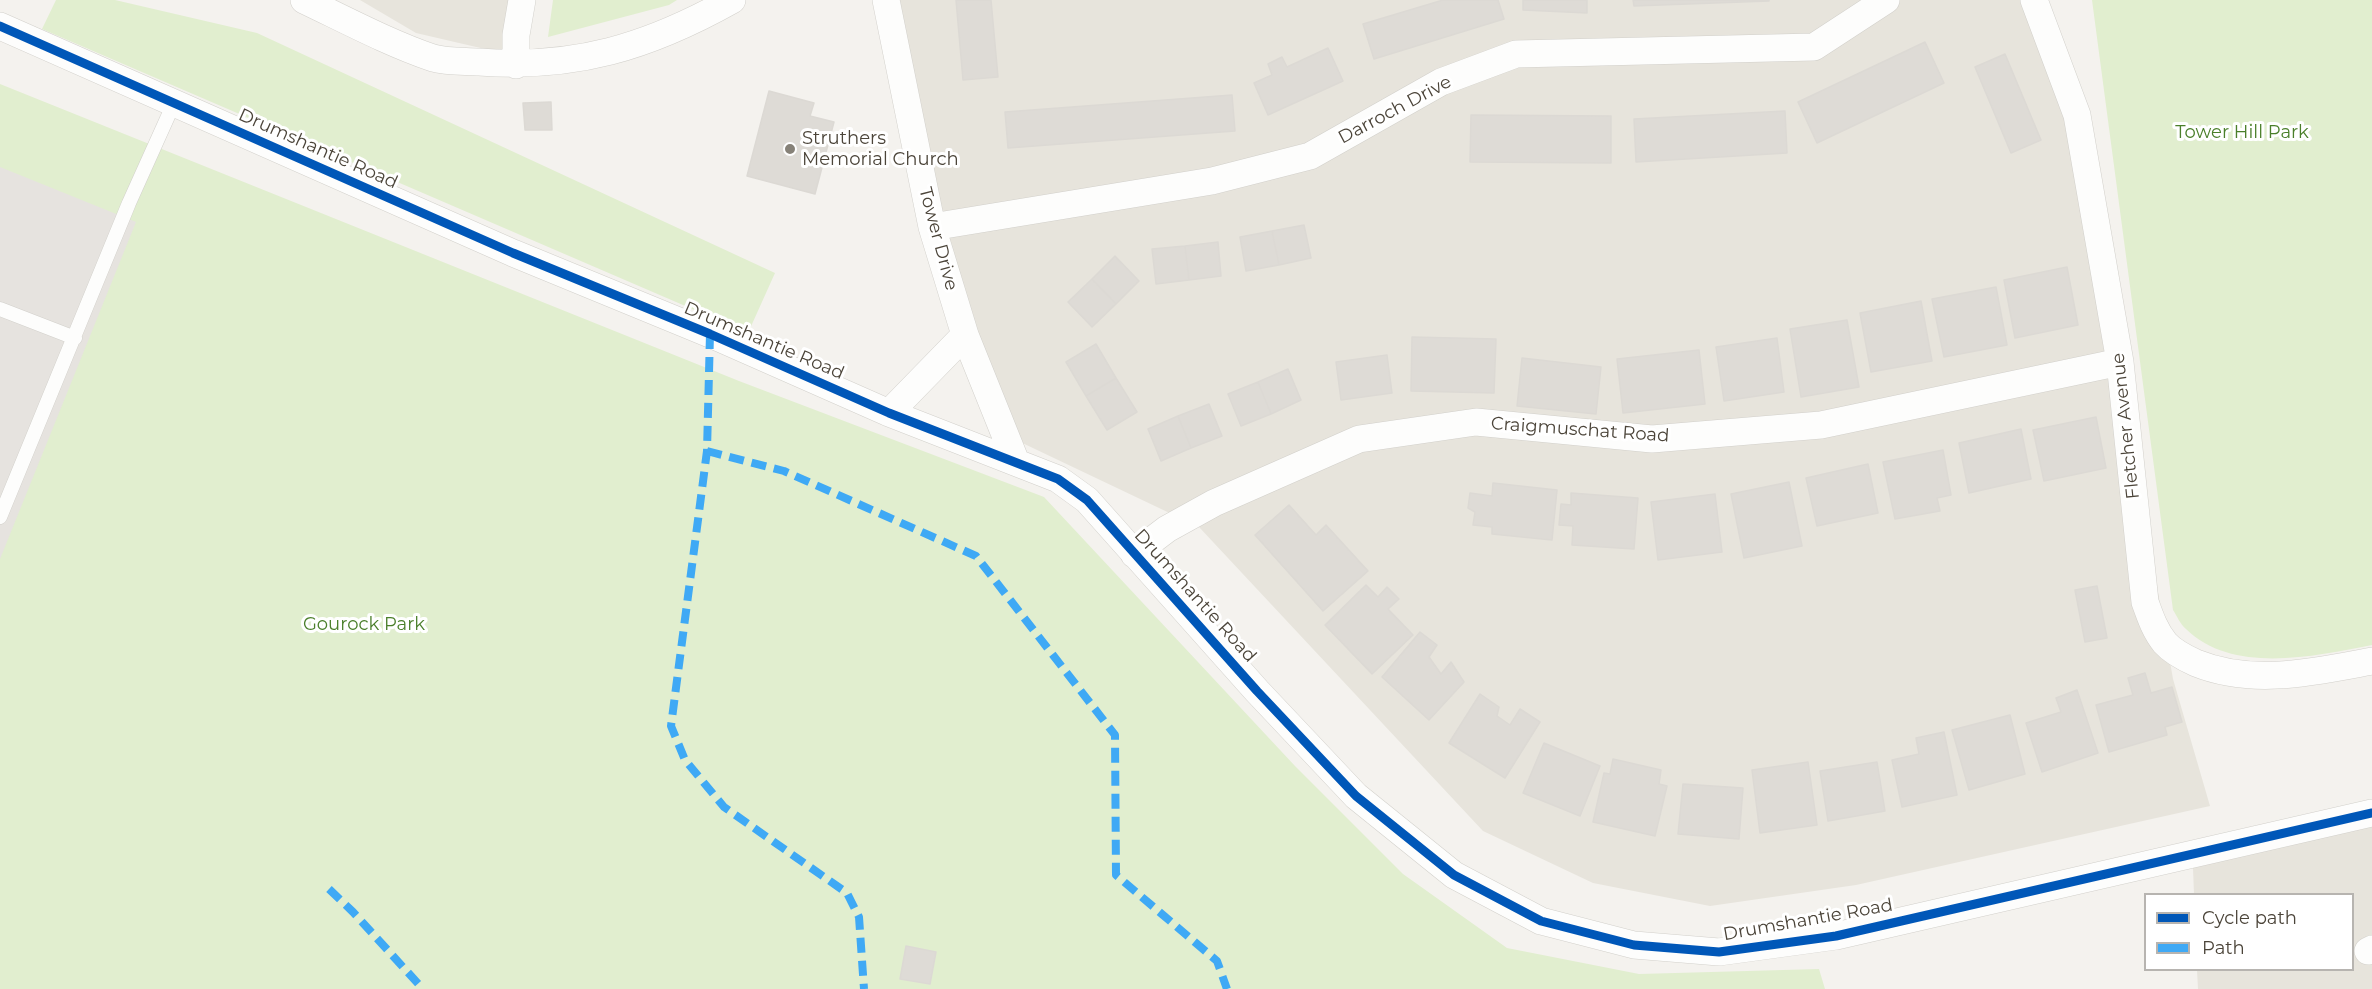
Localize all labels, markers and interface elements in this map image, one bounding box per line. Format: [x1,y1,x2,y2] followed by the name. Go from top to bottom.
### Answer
[1335,71,1455,149] street label: Darroch Drive
[235,104,401,194] street label: Drumshantie Road
[2175,122,2309,144] park label: Tower Hill Park
[802,128,959,170] place label: Struthers Memorial Church
[783,142,797,156] marker: Struthers Memorial Church
[914,185,962,293] street label: Tower Drive
[681,297,847,385] street label: Drumshantie Road
[2108,352,2144,500] street label: Fletcher Avenue
[1490,413,1670,447] street label: Craigmuschat Road
[1129,525,1261,667] street label: Drumshantie Road
[303,614,425,636] park label: Gourock Park
[2144,893,2354,971] legend
[1722,894,1894,946] street label: Drumshantie Road
[2202,907,2297,929] text: Cycle path
[2202,937,2245,959] text: Path

